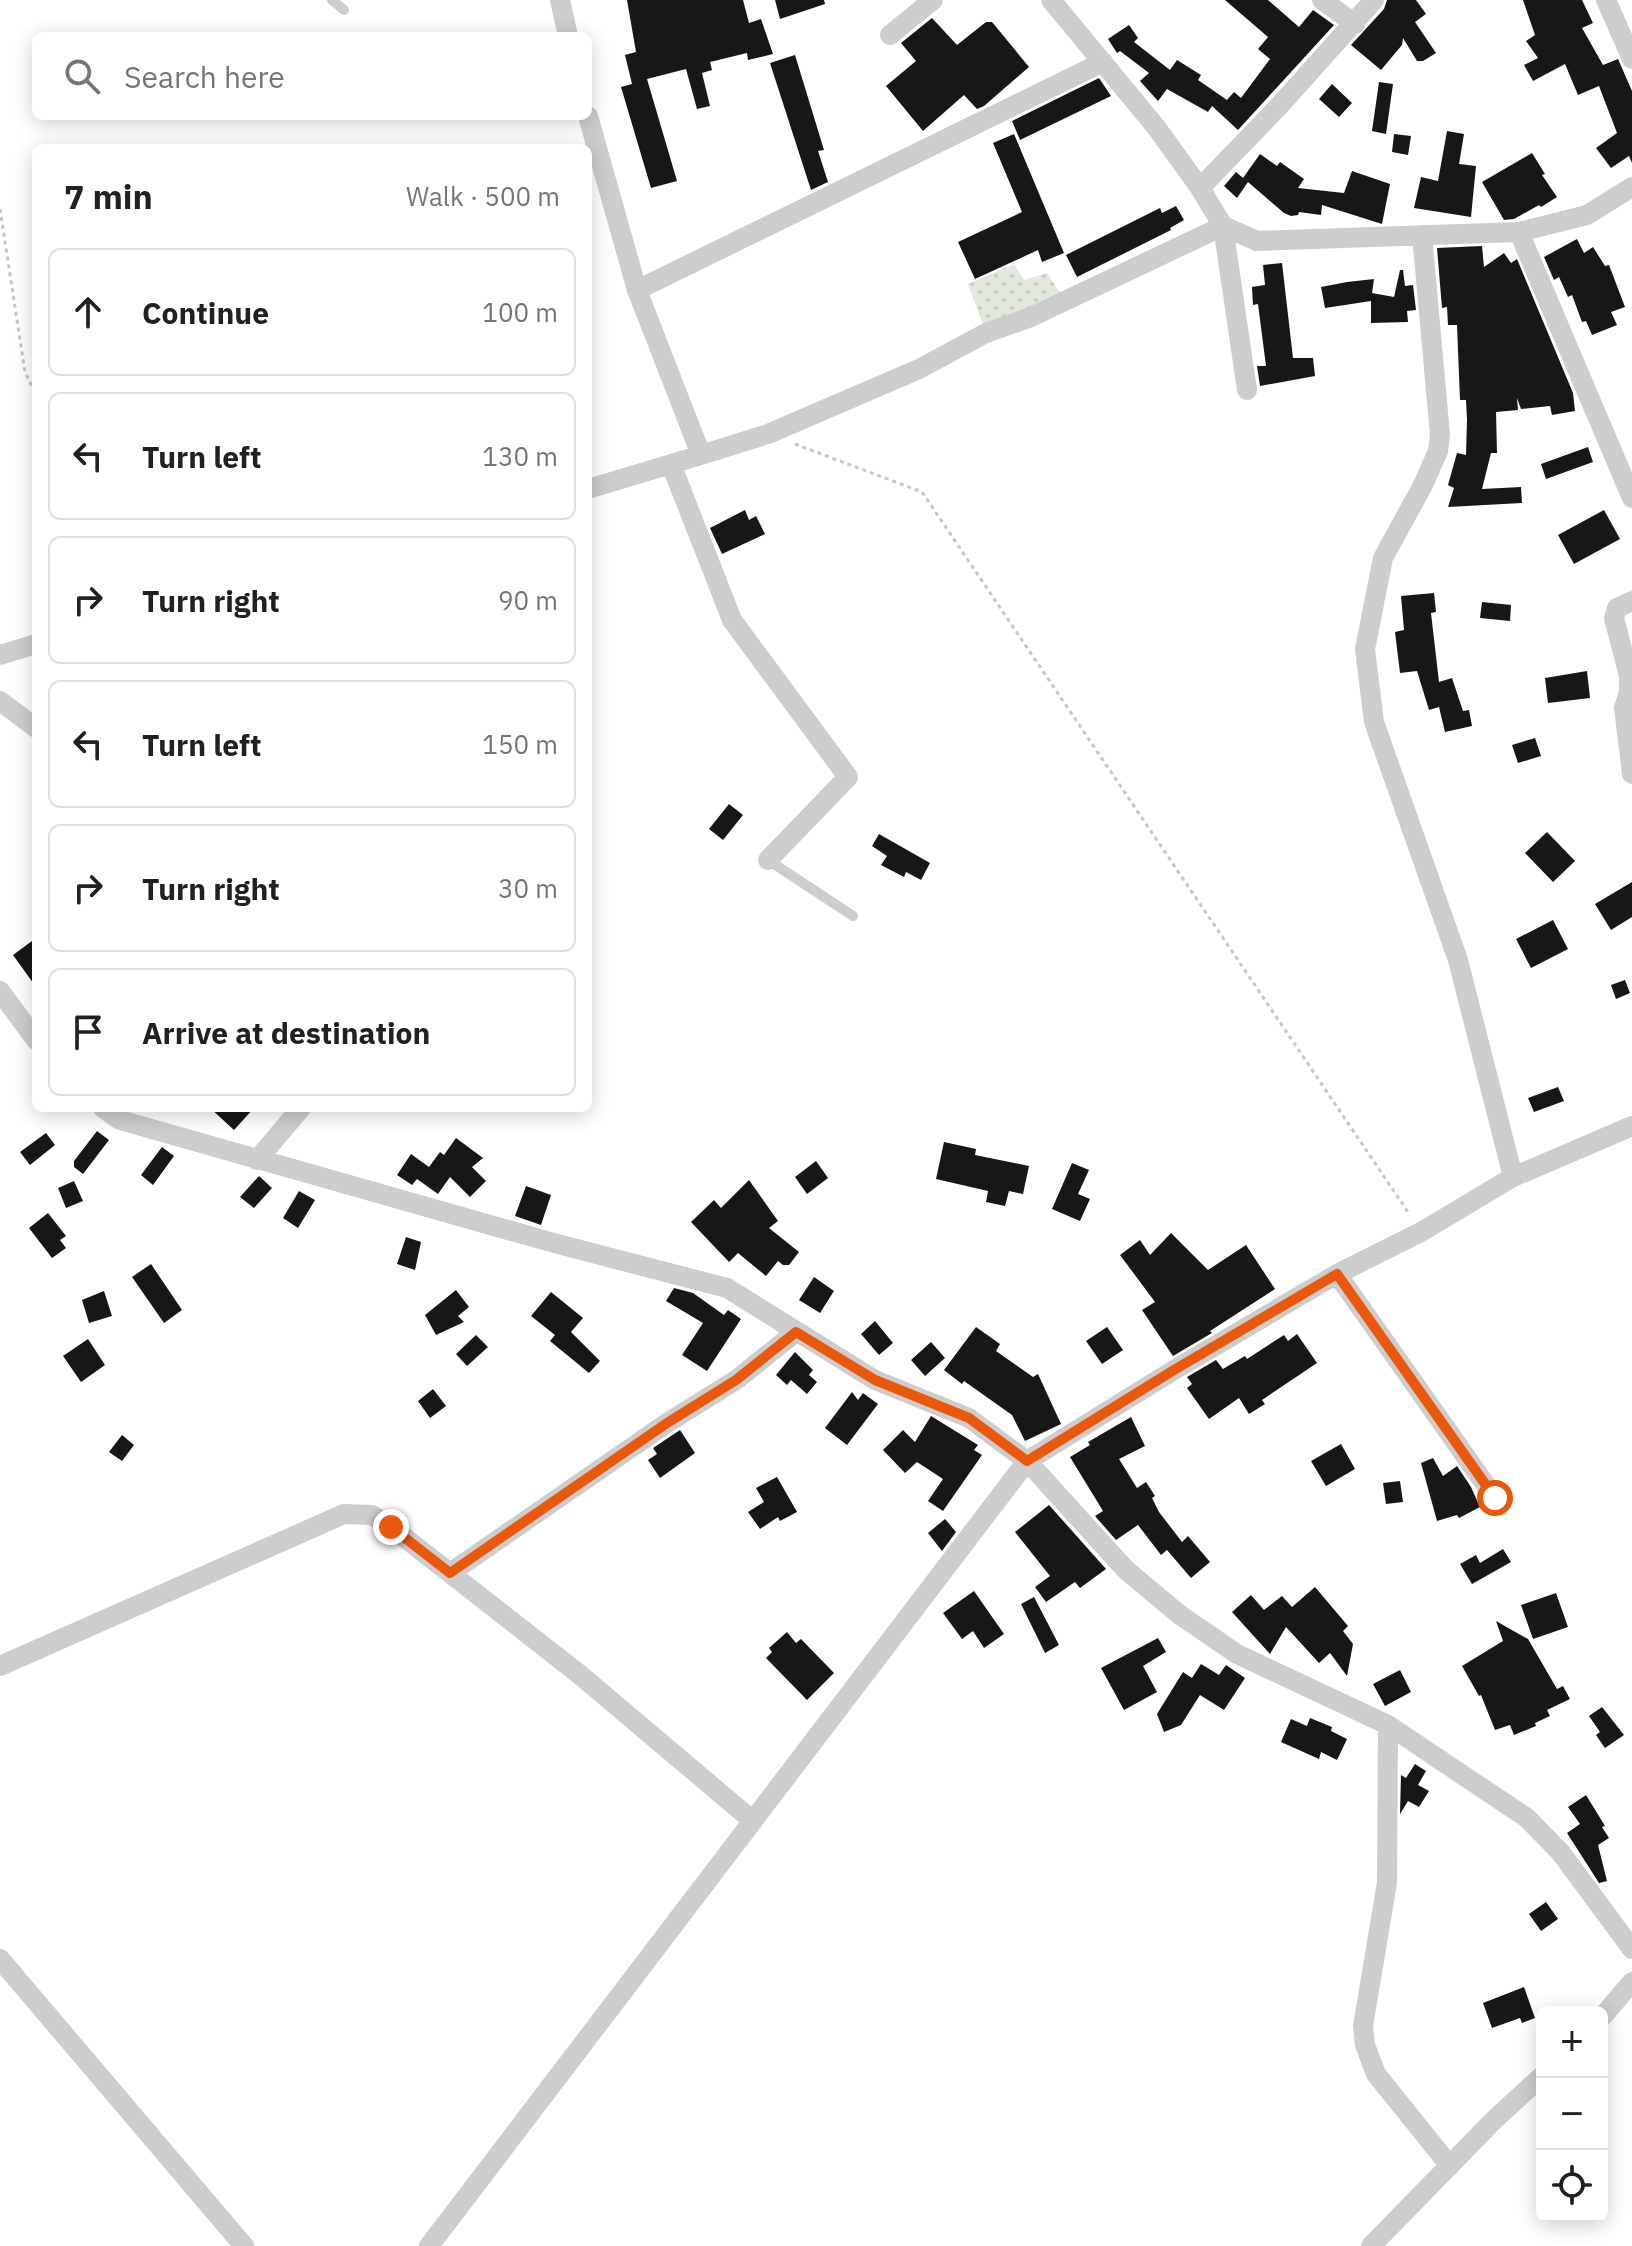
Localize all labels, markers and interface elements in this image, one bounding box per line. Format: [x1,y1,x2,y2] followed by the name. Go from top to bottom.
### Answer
[32,32,592,120] search box
[60,54,104,98] icon: search
[124,57,285,96] text: Search here
[64,174,153,218] text: 7 min
[406,179,560,213] text: Walk · 500 m
[66,290,110,334] icon: ahead
[142,293,269,332] text: Continue
[482,295,558,329] text: 100 m
[66,434,110,478] icon: left
[142,437,261,476] text: Turn left
[482,439,558,473] text: 130 m
[66,578,110,622] icon: right
[142,581,280,620] text: Turn right
[498,583,558,617] text: 90 m
[66,722,110,766] icon: left
[142,725,261,764] text: Turn left
[482,727,558,761] text: 150 m
[66,866,110,910] icon: right
[142,869,280,908] text: Turn right
[498,871,558,905] text: 30 m
[66,1010,110,1054] icon: arrive
[142,1013,430,1052] text: Arrive at destination
[1477,1480,1513,1516] route start
[373,1509,409,1545] route end
[1536,2006,1608,2222] map controls
[1536,2006,1608,2078] button: +
[1536,2078,1608,2150] button: −
[1536,2150,1608,2222] button: locate

